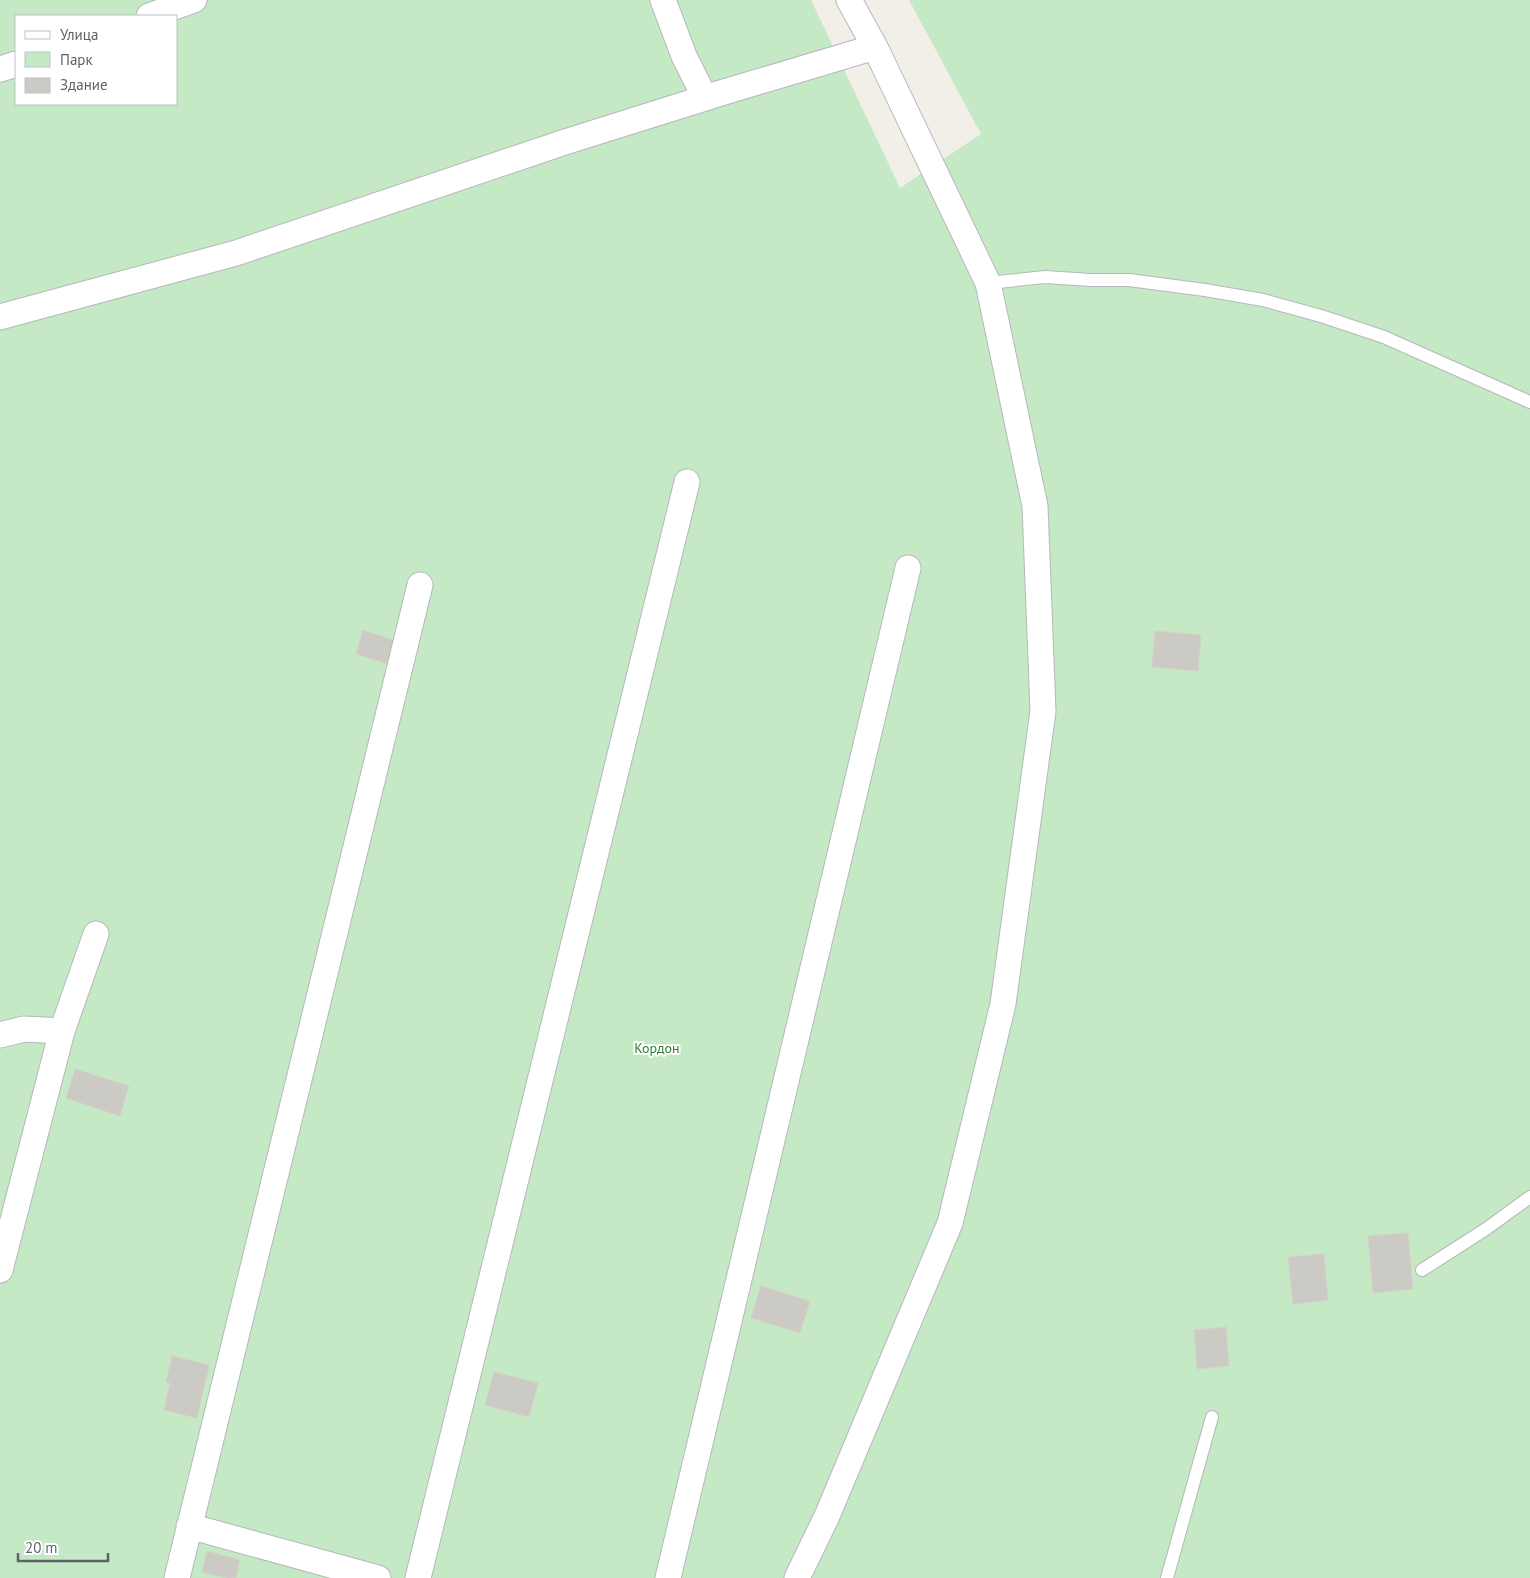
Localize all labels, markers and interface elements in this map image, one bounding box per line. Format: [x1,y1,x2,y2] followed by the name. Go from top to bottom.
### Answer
[15,15,178,105] legend
[60,25,98,44] text: Улица
[60,50,93,69] text: Парк
[60,75,108,94] text: Здание
[634,1039,680,1057] park label: Кордон
[18,1530,108,1562] scale bar
[25,1538,58,1557] text: 20 m

